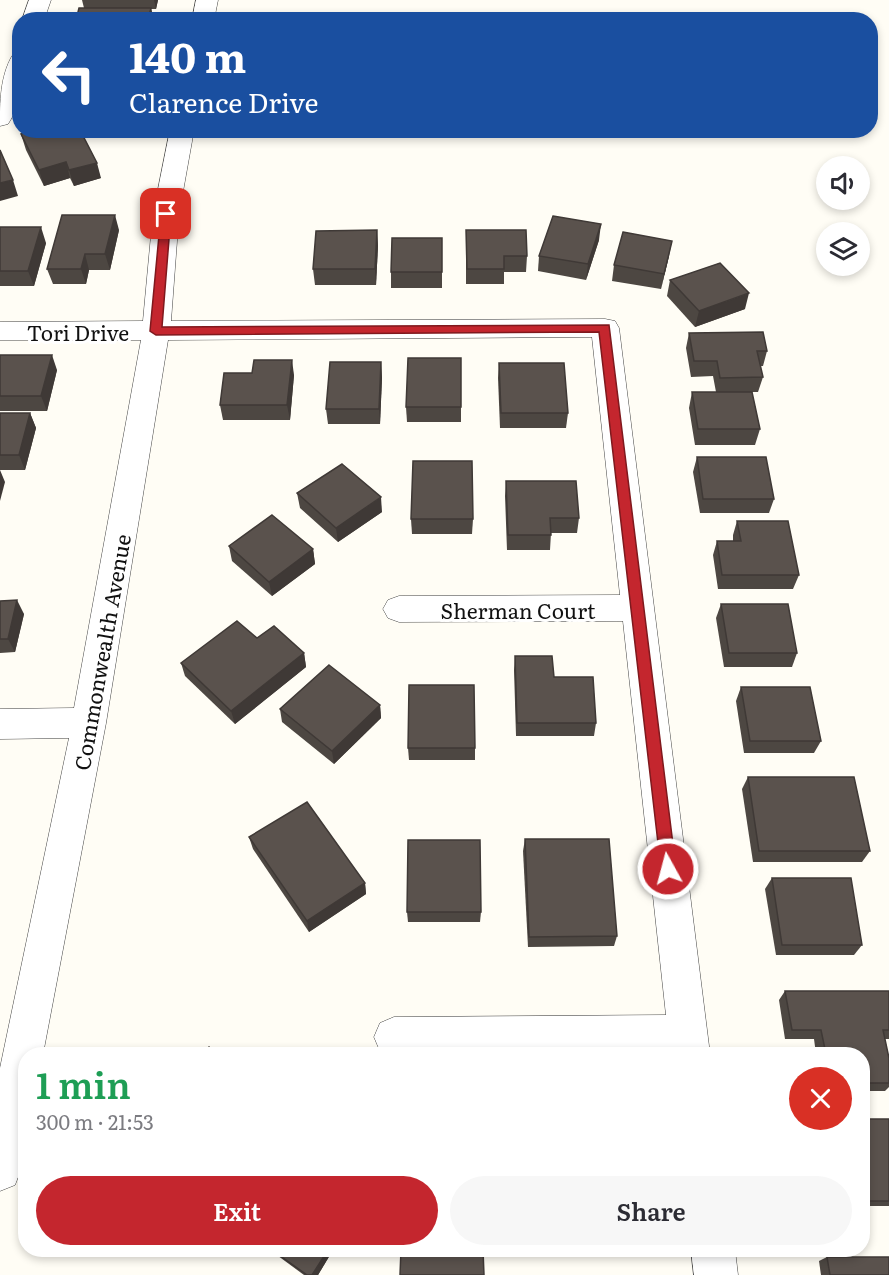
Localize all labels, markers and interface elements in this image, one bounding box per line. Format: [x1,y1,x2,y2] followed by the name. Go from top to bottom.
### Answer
[129,24,246,86] text: 140 m
[30,36,108,114] icon: left
[129,81,319,121] text: Clarence Drive
[816,156,870,276] map controls
[816,156,870,210] button: sound
[140,188,191,239] pin
[149,197,182,230] icon: arrive
[816,222,870,276] button: layers
[27,316,129,347] street label: Tori Drive
[65,531,137,773] street label: Commonwealth Avenue
[440,594,596,625] street label: Sherman Court
[636,837,700,901] position arrow
[36,1057,131,1110] text: 1 min
[789,1067,852,1130] button: close
[36,1106,154,1136] text: 300 m · 21:53
[36,1176,438,1245] button: Exit
[450,1176,852,1245] button: Share

